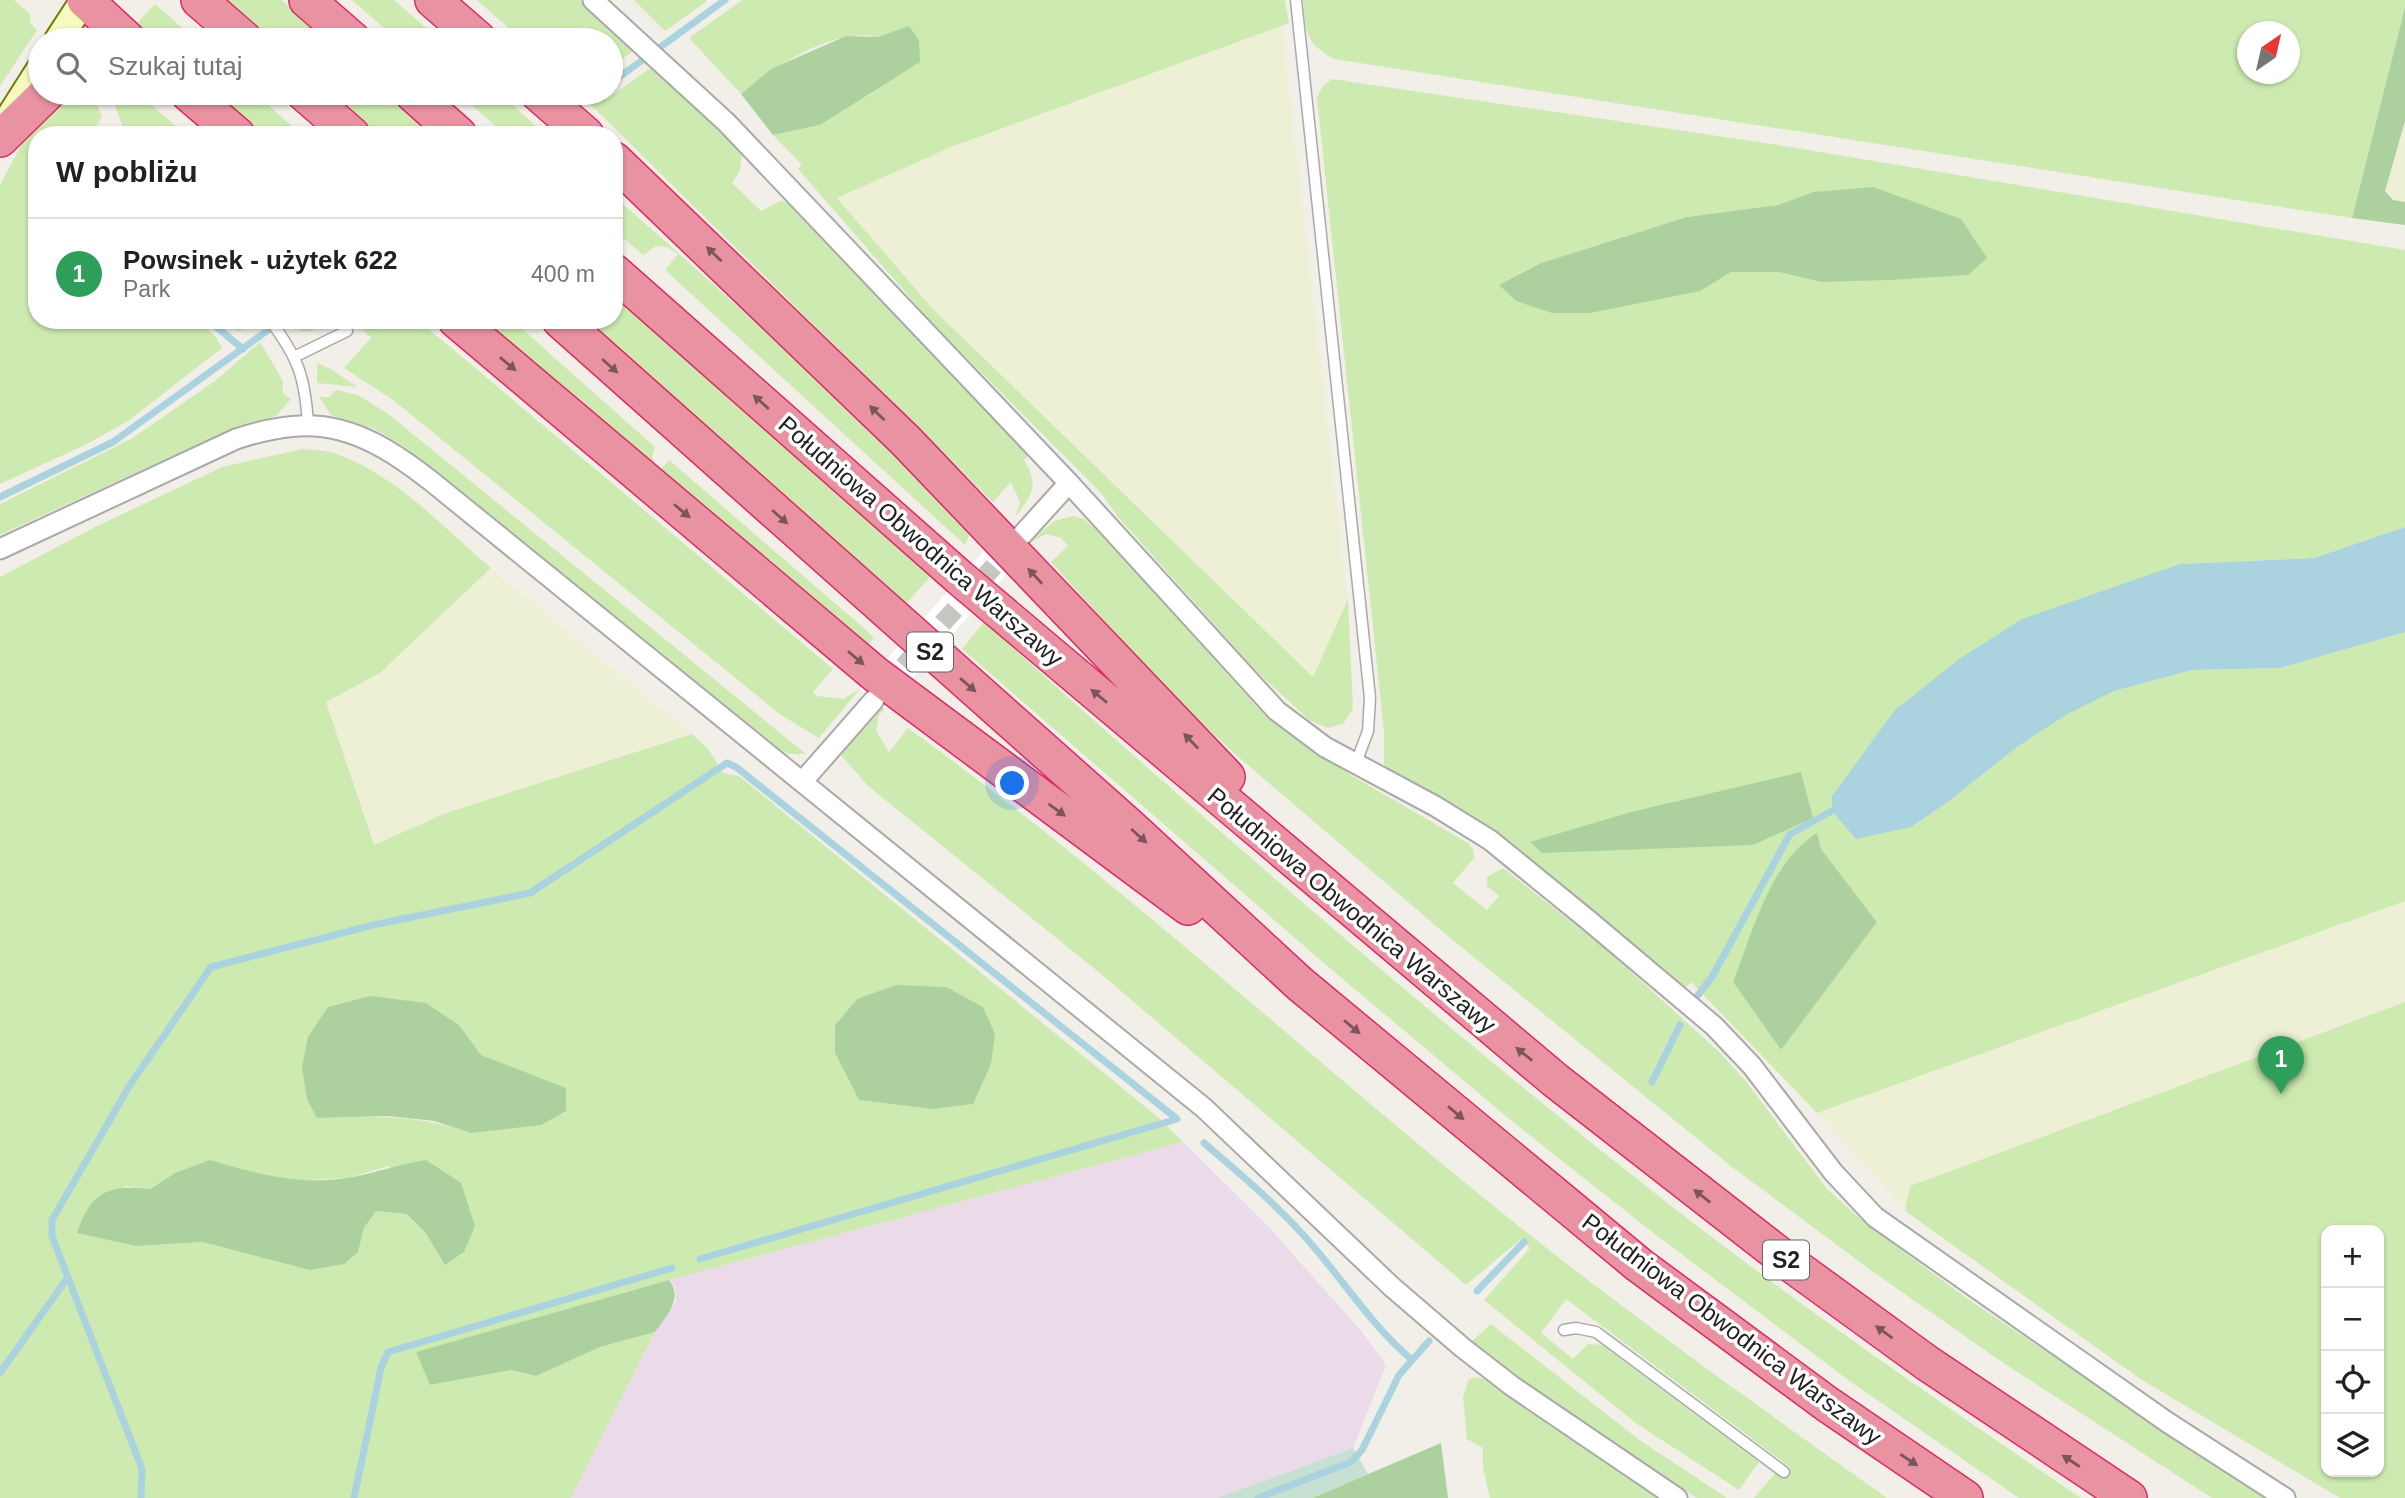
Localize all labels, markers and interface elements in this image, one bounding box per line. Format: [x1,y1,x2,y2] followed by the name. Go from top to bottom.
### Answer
[2237,21,2300,84] north arrow
[28,28,623,105] search box
[52,48,90,86] icon: search
[108,51,242,81] text: Szukaj tutaj
[56,155,198,188] text: W pobliżu
[123,245,398,275] text: Powsinek - użytek 622
[705,245,722,262] one-way arrow
[73,261,85,287] text: 1
[531,261,595,287] text: 400 m
[123,276,170,302] text: Park
[500,356,517,371] one-way arrow
[602,358,619,373] one-way arrow
[752,394,770,410] one-way arrow
[868,404,885,421] one-way arrow
[774,410,1068,672] street label: Południowa Obwodnica Warszawy
[673,503,691,519] one-way arrow
[771,509,789,525] one-way arrow
[1028,568,1044,585] one-way arrow
[907,632,953,672] road number: S2
[847,650,864,665] one-way arrow
[959,677,977,693] one-way arrow
[1091,689,1108,704] one-way arrow
[1184,733,1200,750] one-way arrow
[995,766,1029,800] your location
[1203,782,1501,1038] street label: Południowa Obwodnica Warszawy
[1048,803,1066,817] one-way arrow
[1130,827,1147,843] one-way arrow
[1343,1019,1361,1035] one-way arrow
[2258,1036,2304,1094] pin: 1
[1515,1047,1532,1062] one-way arrow
[1447,1105,1464,1120] one-way arrow
[1693,1189,1711,1203] one-way arrow
[1577,1208,1887,1450] street label: Południowa Obwodnica Warszawy
[2321,1225,2384,1477] map controls
[2321,1225,2384,1288] button: +
[1763,1240,1809,1280] road number: S2
[2321,1288,2384,1351] button: −
[1875,1325,1893,1339] one-way arrow
[2321,1351,2384,1414] button: locate
[2321,1414,2384,1477] button: layers
[1900,1453,1918,1467] one-way arrow
[2062,1455,2081,1468] one-way arrow

